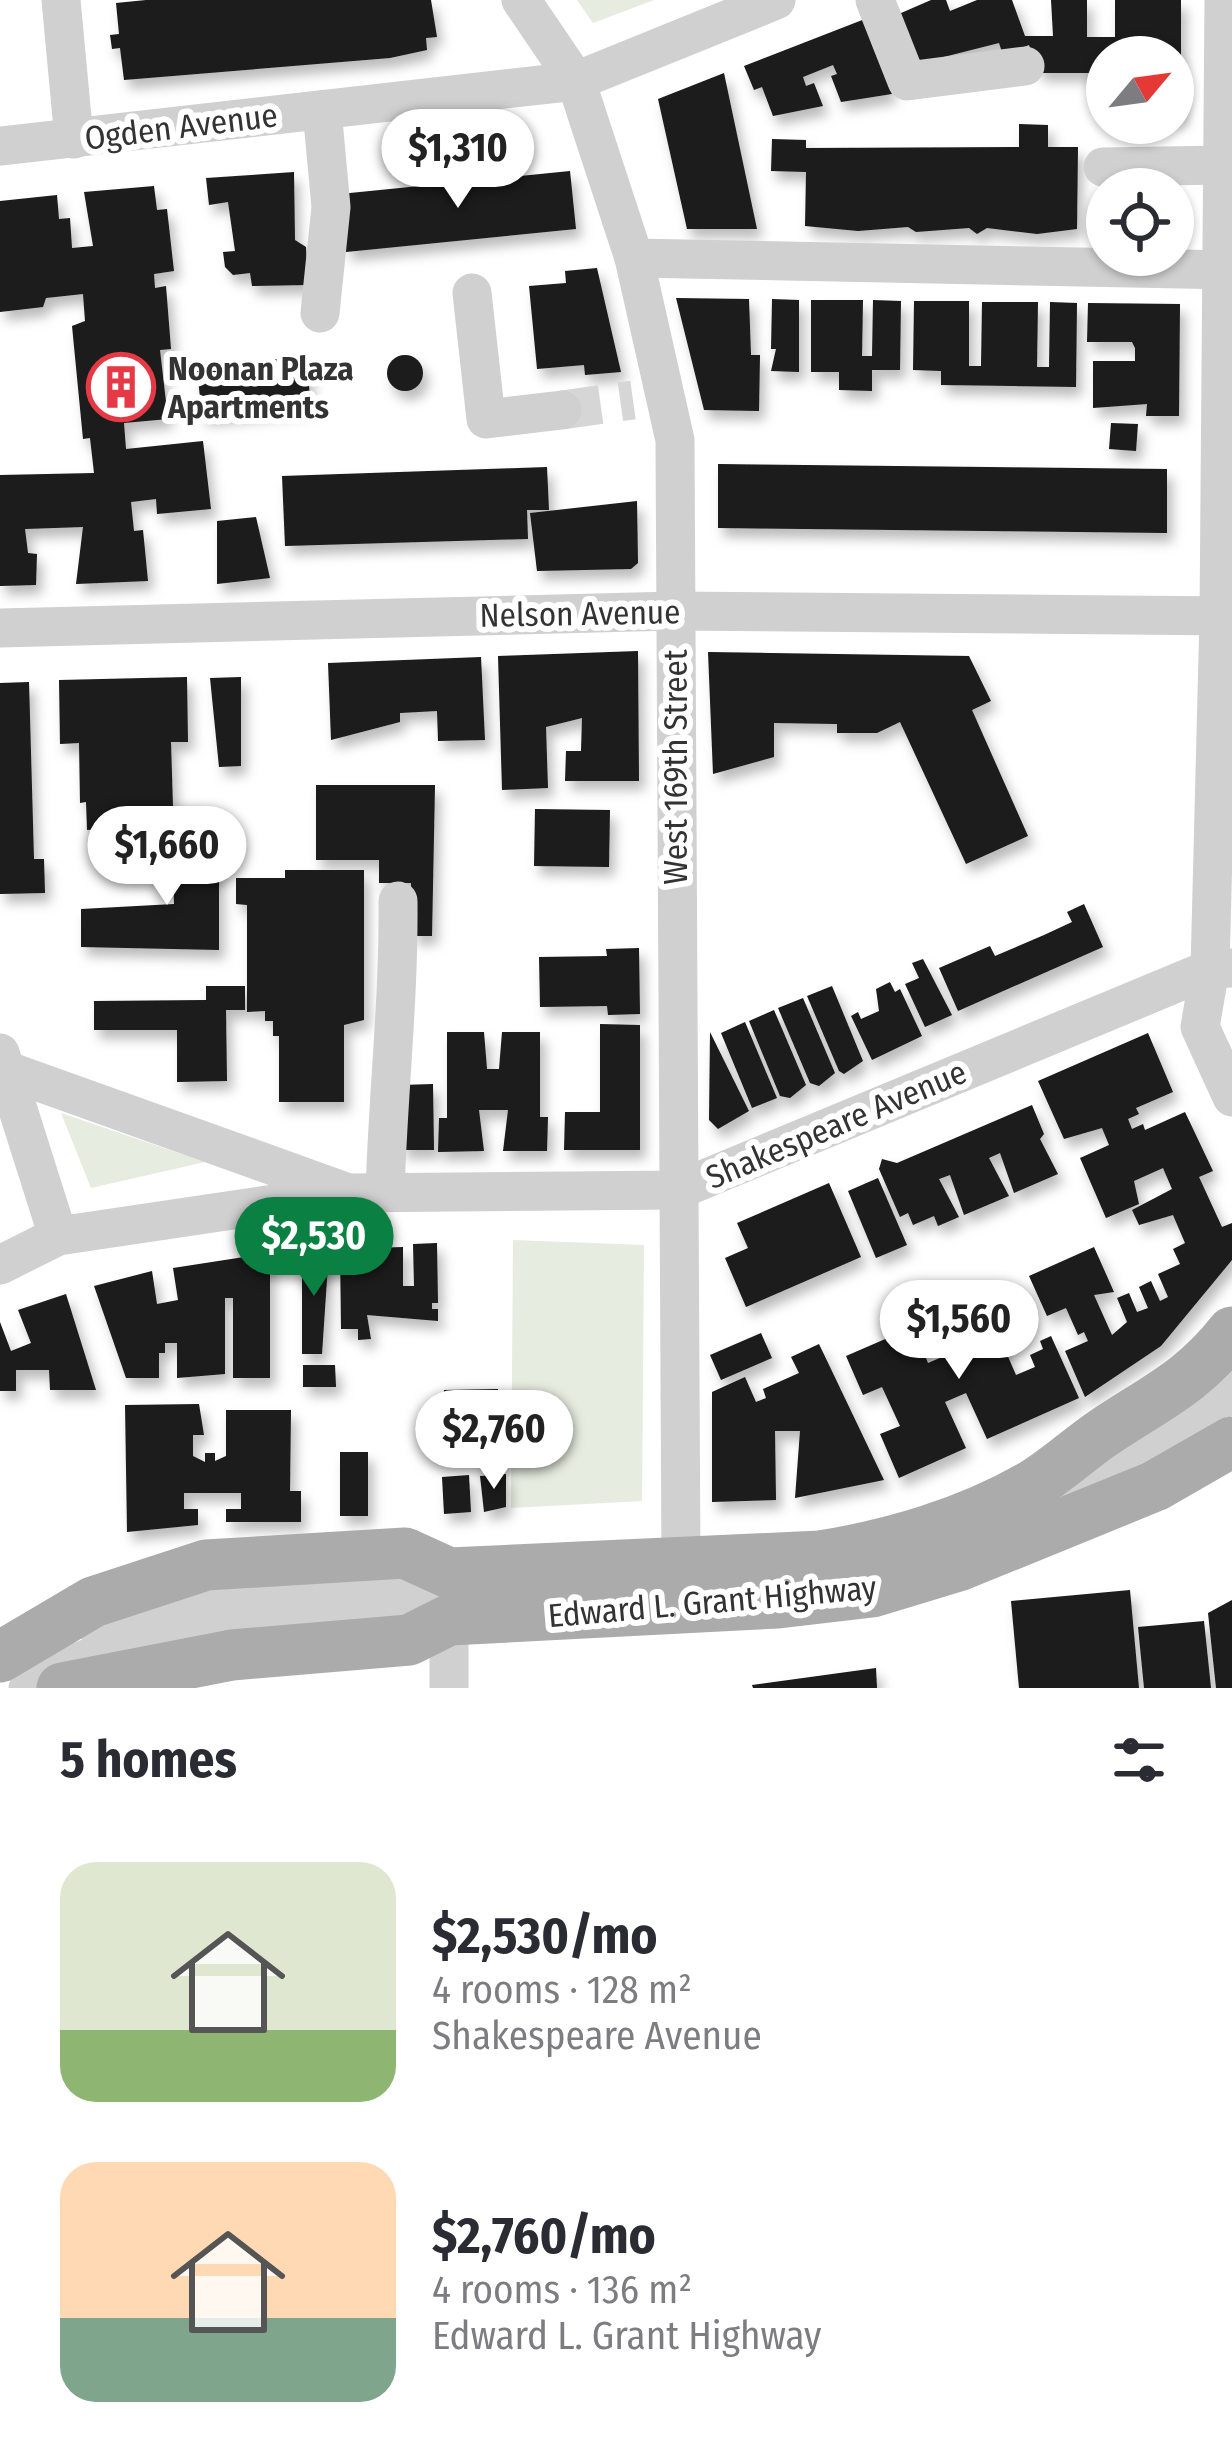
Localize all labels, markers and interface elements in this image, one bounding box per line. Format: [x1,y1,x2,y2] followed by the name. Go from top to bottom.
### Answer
[1086,36,1194,144] north arrow
[1086,36,1194,276] map controls
[82,95,280,159] street label: Ogden Avenue
[360,109,556,211] pin: $1,310
[408,125,508,171] text: $1,310
[1086,168,1194,276] button: locate
[167,349,354,427] place label: Noonan Plaza Apartments
[86,352,156,422] building icon: Noonan Plaza Apartments
[479,592,681,636] street label: Nelson Avenue
[656,649,696,885] street label: West 169th Street
[69,806,265,908] pin: $1,660
[114,822,220,868] text: $1,660
[700,1052,973,1198] street label: Shakespeare Avenue
[216,1197,412,1299] pin: $2,530
[262,1213,366,1259] text: $2,530
[861,1280,1057,1382] pin: $1,560
[907,1296,1011,1342] text: $1,560
[396,1390,592,1492] pin: $2,760
[442,1406,546,1452] text: $2,760
[546,1568,878,1636] street label: Edward L. Grant Highway
[1106,1727,1172,1793] icon: filters
[60,1729,237,1791] text: 5 homes
[432,1905,658,1967] text: $2,530/mo
[156,1910,300,2054] icon: home
[432,1967,692,2013] text: 4 rooms · 128 m²
[432,2013,762,2059] text: Shakespeare Avenue
[432,2205,656,2267] text: $2,760/mo
[156,2210,300,2354] icon: home
[432,2267,692,2313] text: 4 rooms · 136 m²
[432,2313,822,2359] text: Edward L. Grant Highway

